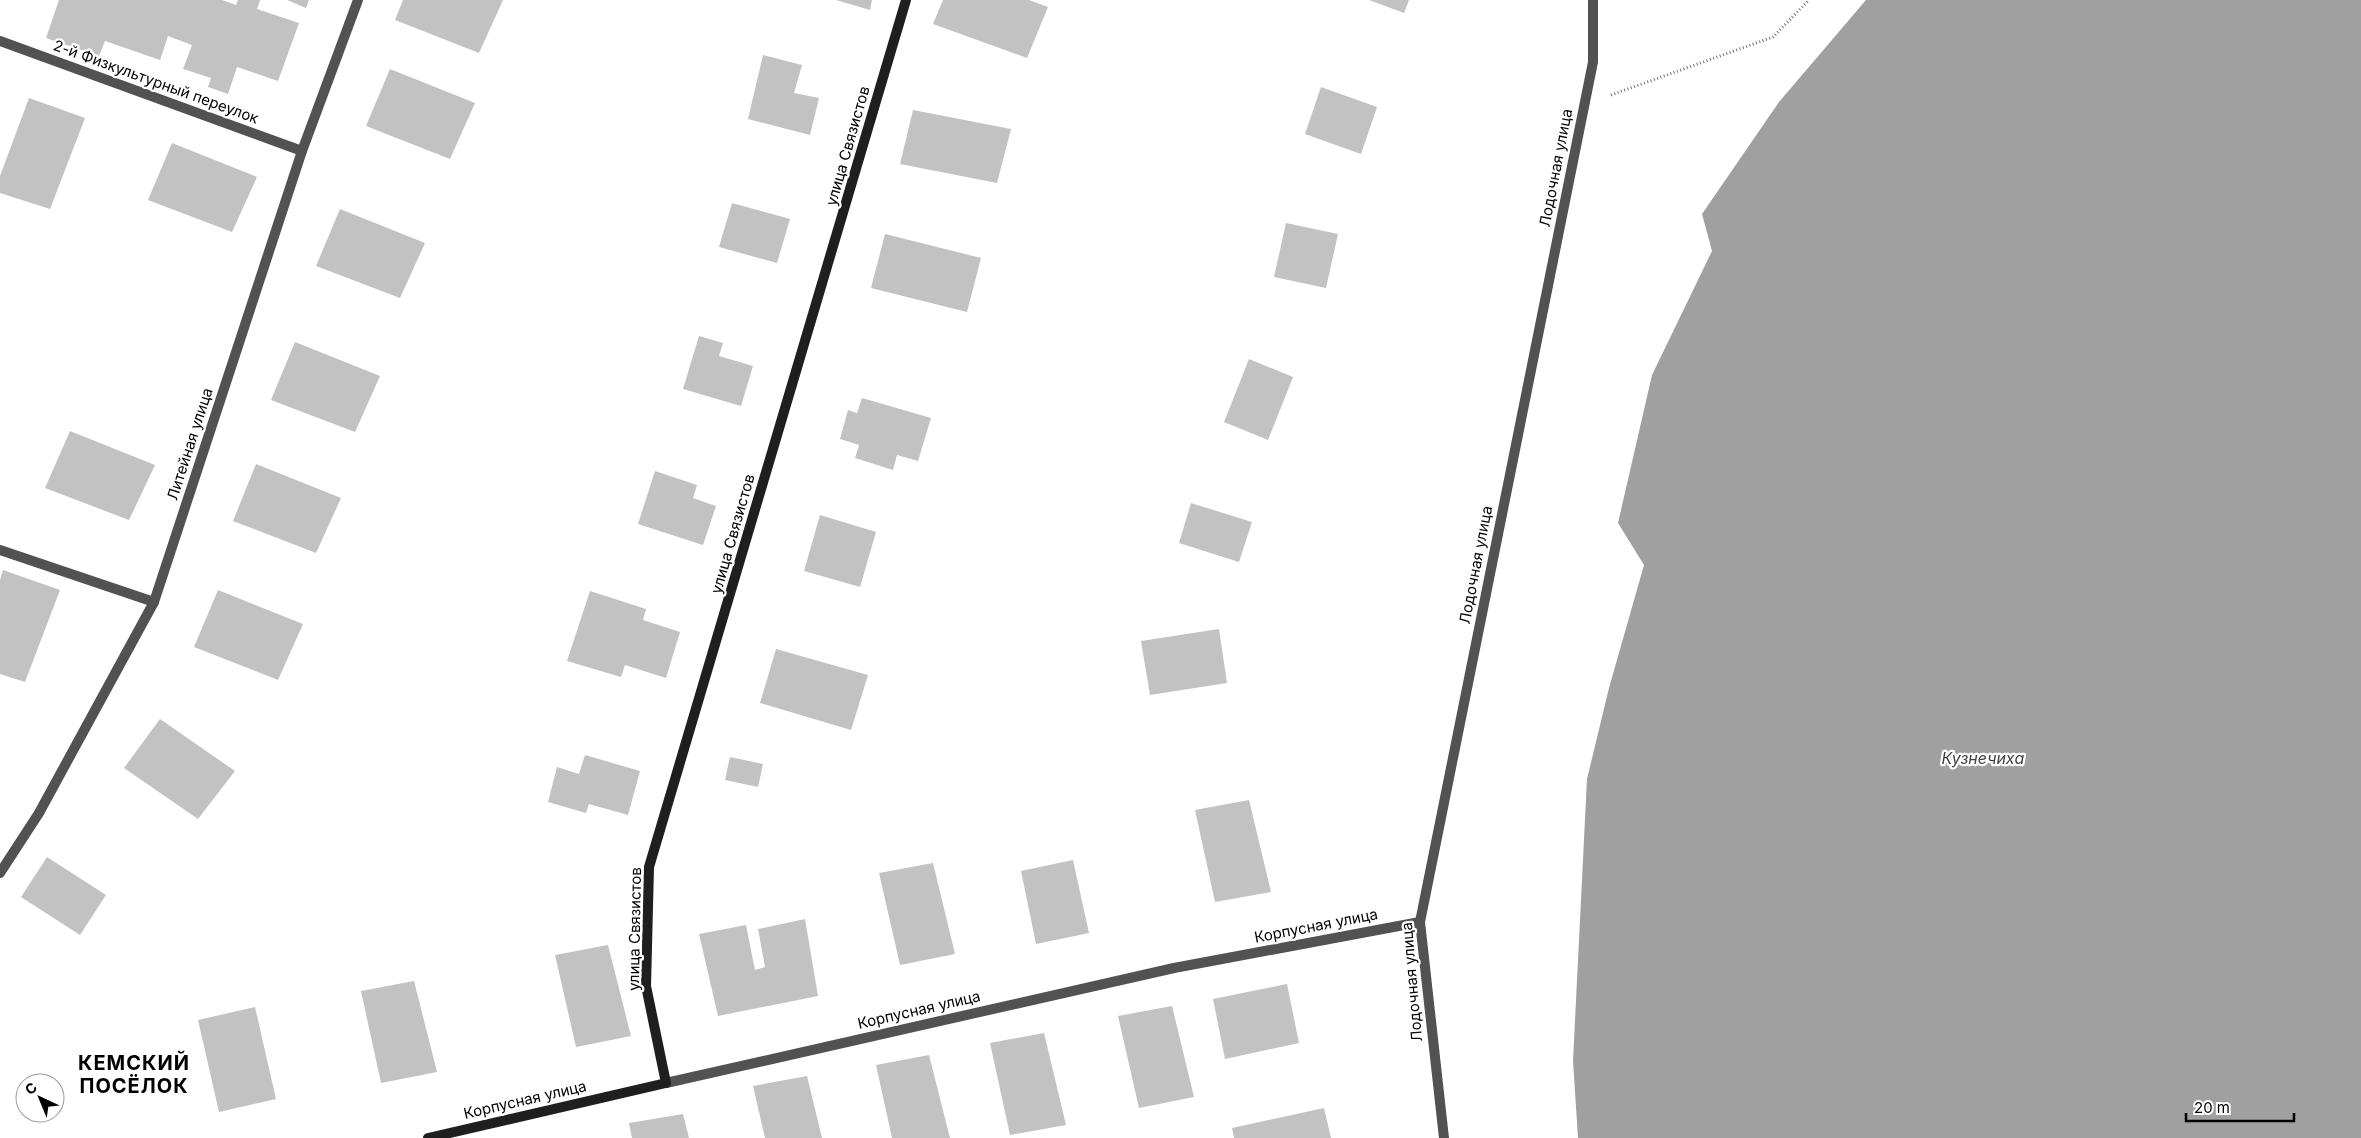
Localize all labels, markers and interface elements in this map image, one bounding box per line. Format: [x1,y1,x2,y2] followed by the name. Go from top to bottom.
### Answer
[51,35,261,128] street label: 2-й Физкультурный переулок
[821,84,874,208] street label: улица Связистов
[1535,107,1576,229] street label: Лодочная улица
[162,385,217,502] street label: Литейная улица
[706,472,759,596] street label: улица Связистов
[1455,504,1496,626] street label: Лодочная улица
[1942,748,2025,768] water label: Кузнечиха
[624,867,645,991] street label: улица Связистов
[1253,904,1379,947] street label: Корпусная улица
[1397,921,1426,1043] street label: Лодочная улица
[856,986,982,1033] street label: Корпусная улица
[78,1050,190,1098] district label: КЕМСКИЙ ПОСЁЛОК
[15,1073,65,1123] north arrow
[462,1076,588,1123] street label: Корпусная улица
[21,1079,40,1098] text: С
[2186,1090,2294,1122] scale bar
[2194,1098,2230,1117] text: 20 m

